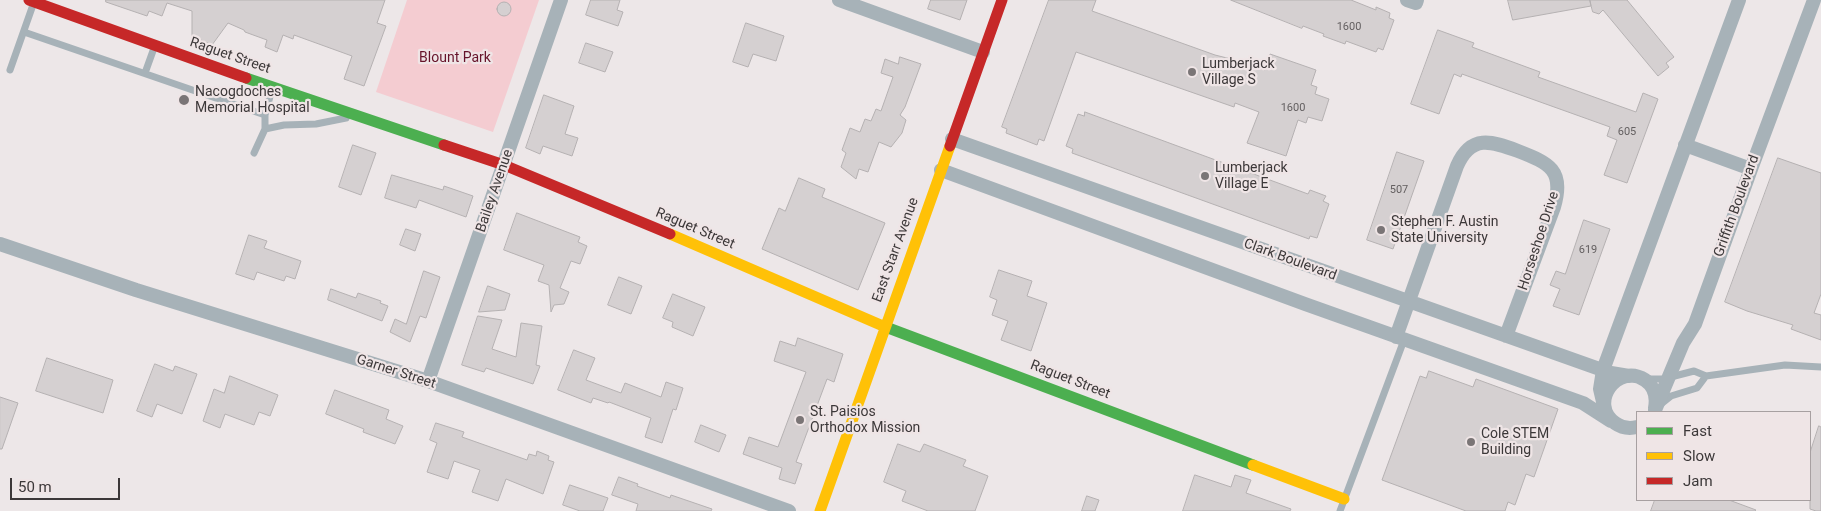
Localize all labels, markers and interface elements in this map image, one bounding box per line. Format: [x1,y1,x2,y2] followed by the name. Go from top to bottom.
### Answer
[1337,20,1361,34] house number: 1600
[187,34,273,78] street label: Raguet Street
[419,50,491,66] park label: Blount Park
[1202,56,1275,88] place label: Lumberjack Village S
[1186,66,1198,78] marker: Lumberjack Village S
[195,84,310,116] place label: Nacogdoches Memorial Hospital
[177,93,191,107] marker: Nacogdoches Memorial Hospital
[1281,101,1305,115] house number: 1600
[1618,125,1636,139] house number: 605
[473,147,517,235] street label: Bailey Avenue
[1711,153,1763,259] street label: Griffith Boulevard
[1215,160,1288,192] place label: Lumberjack Village E
[1199,170,1211,182] marker: Lumberjack Village E
[1390,183,1408,197] house number: 507
[1515,190,1563,292] street label: Horseshoe Drive
[869,195,923,305] street label: East Starr Avenue
[653,205,737,253] street label: Raguet Street
[1391,214,1499,246] place label: Stephen F. Austin State University
[1375,224,1387,236] marker: Stephen F. Austin State University
[1241,235,1339,285] street label: Clark Boulevard
[1579,243,1597,257] house number: 619
[354,351,438,393] street label: Garner Street
[1028,357,1112,403] street label: Raguet Street
[810,404,920,437] place label: St. Paisios Orthodox Mission
[1636,411,1811,501] legend
[794,414,806,426] marker: St. Paisios Orthodox Mission
[1683,422,1712,440] text: Fast
[1481,426,1549,458] place label: Cole STEM Building
[1465,436,1477,448] marker: Cole STEM Building
[1683,447,1715,465] text: Slow
[12,468,122,500] scale bar
[1683,472,1713,490] text: Jam
[18,478,52,496] text: 50 m

